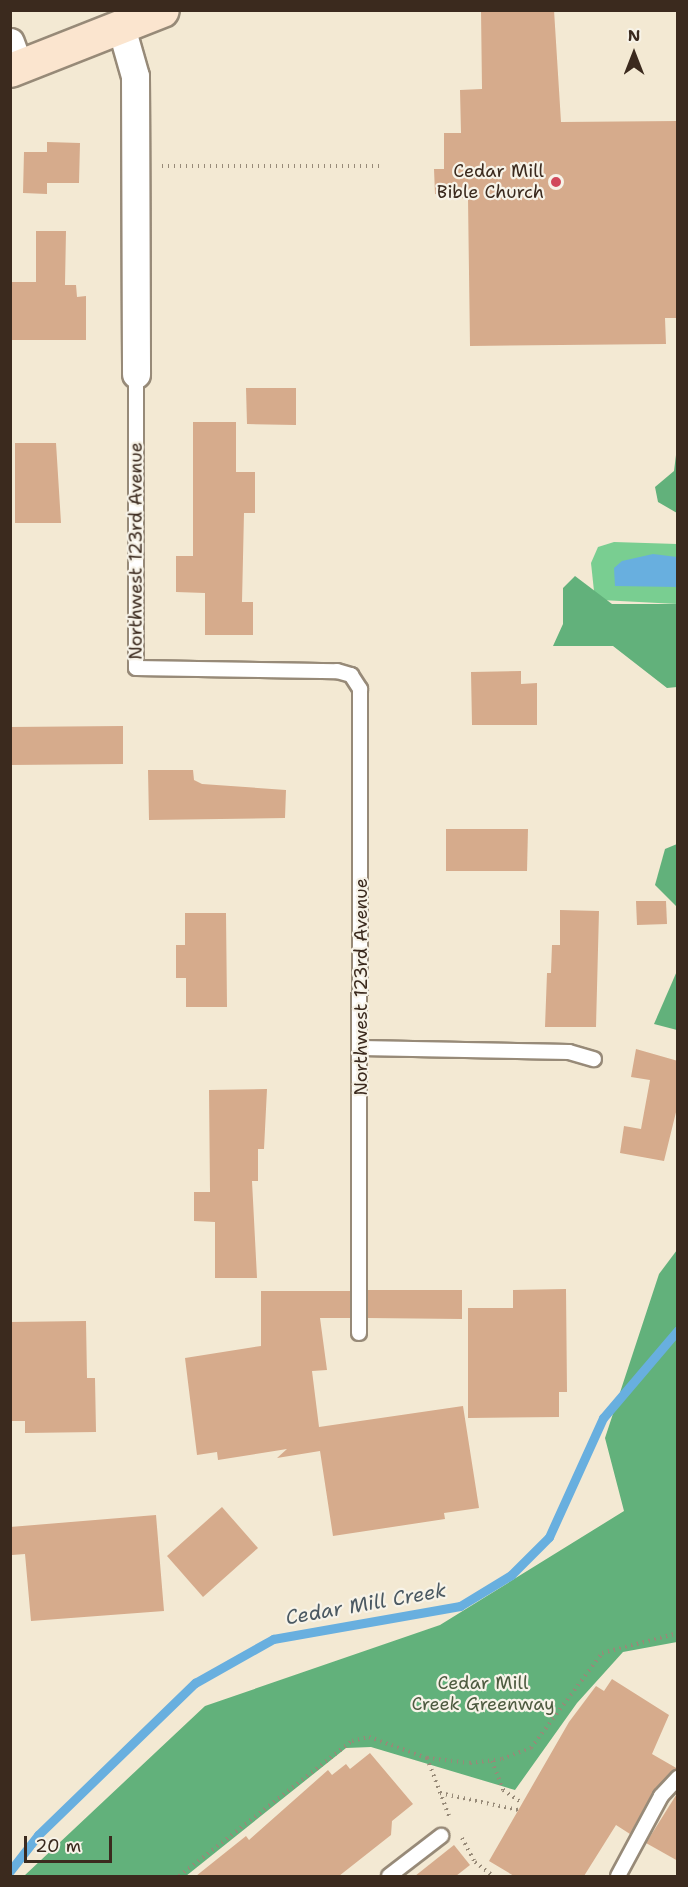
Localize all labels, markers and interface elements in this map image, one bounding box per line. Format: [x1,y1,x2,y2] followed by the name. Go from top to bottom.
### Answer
[604,24,664,84] north arrow
[628,25,640,46] text: N
[437,161,544,204] place label: Cedar Mill Bible Church
[549,175,563,189] marker: Cedar Mill Bible Church
[125,442,147,660] street label: Northwest 123rd Avenue
[350,878,372,1096] street label: Northwest 123rd Avenue
[284,1578,448,1630] water label: Cedar Mill Creek
[412,1673,554,1716] park label: Cedar Mill Creek Greenway
[27,1824,116,1862] scale bar
[35,1834,81,1858] text: 20 m

